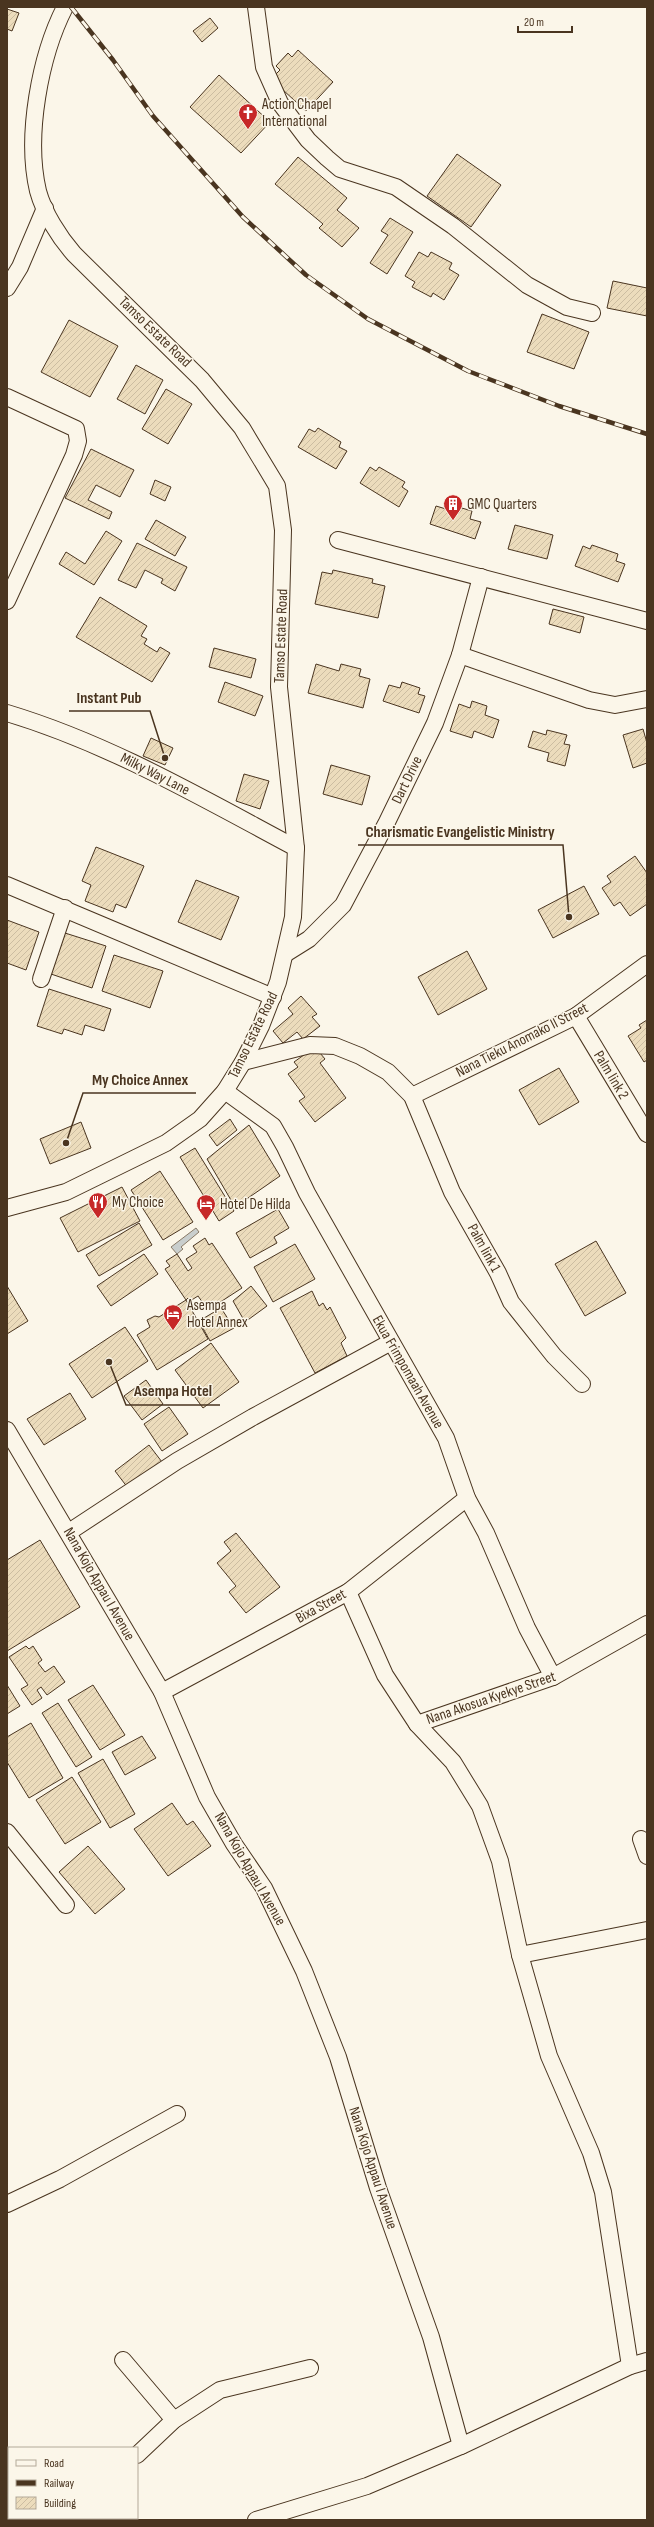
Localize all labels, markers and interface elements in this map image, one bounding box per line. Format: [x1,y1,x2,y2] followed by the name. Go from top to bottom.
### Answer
[518,8,572,34] scale bar
[524,15,544,30] text: 20 m
[261,95,331,131] place label: Action Chapel International
[237,102,259,130] church icon: Action Chapel International
[115,292,195,372] street label: Tamso Estate Road
[442,493,464,521] building icon: GMC Quarters
[467,495,537,514] place label: GMC Quarters
[270,589,292,683] street label: Tamso Estate Road
[69,683,150,711] callout: Instant Pub
[77,689,141,708] text: Instant Pub
[117,748,193,800] street label: Milky Way Lane
[387,753,427,807] street label: Dart Drive
[358,817,563,845] callout: Charismatic Evangelistic Ministry
[365,823,555,842] text: Charismatic Evangelistic Ministry
[224,989,282,1081] street label: Tamso Estate Road
[453,998,592,1082] street label: Nana Tieku Anomako II Street
[589,1047,633,1103] street label: Palm link 2
[83,1065,196,1093] callout: My Choice Annex
[92,1071,188,1090] text: My Choice Annex
[87,1191,109,1219] restaurant icon: My Choice
[112,1193,164,1212] place label: My Choice
[195,1193,217,1221] hotel icon: Hotel De Hilda
[220,1195,291,1214] place label: Hotel De Hilda
[463,1220,505,1276] street label: Palm link 1
[186,1296,248,1332] place label: Asempa Hotel Annex
[162,1303,184,1331] hotel icon: Asempa Hotel Annex
[368,1312,448,1432] street label: Ekua Frimpomaah Avenue
[126,1377,220,1405] callout: Asempa Hotel
[133,1382,212,1401] text: Asempa Hotel
[59,1524,139,1644] street label: Nana Kojo Appau I Avenue
[292,1584,350,1628] street label: Bixa Street
[424,1667,559,1729] street label: Nana Akosua Kyekye Street
[210,1809,290,1929] street label: Nana Kojo Appau I Avenue
[344,2104,402,2232] street label: Nana Kojo Appau I Avenue
[8,2447,138,2519] legend
[44,2456,64,2471] text: Road
[44,2476,75,2491] text: Railway
[44,2496,76,2511] text: Building

